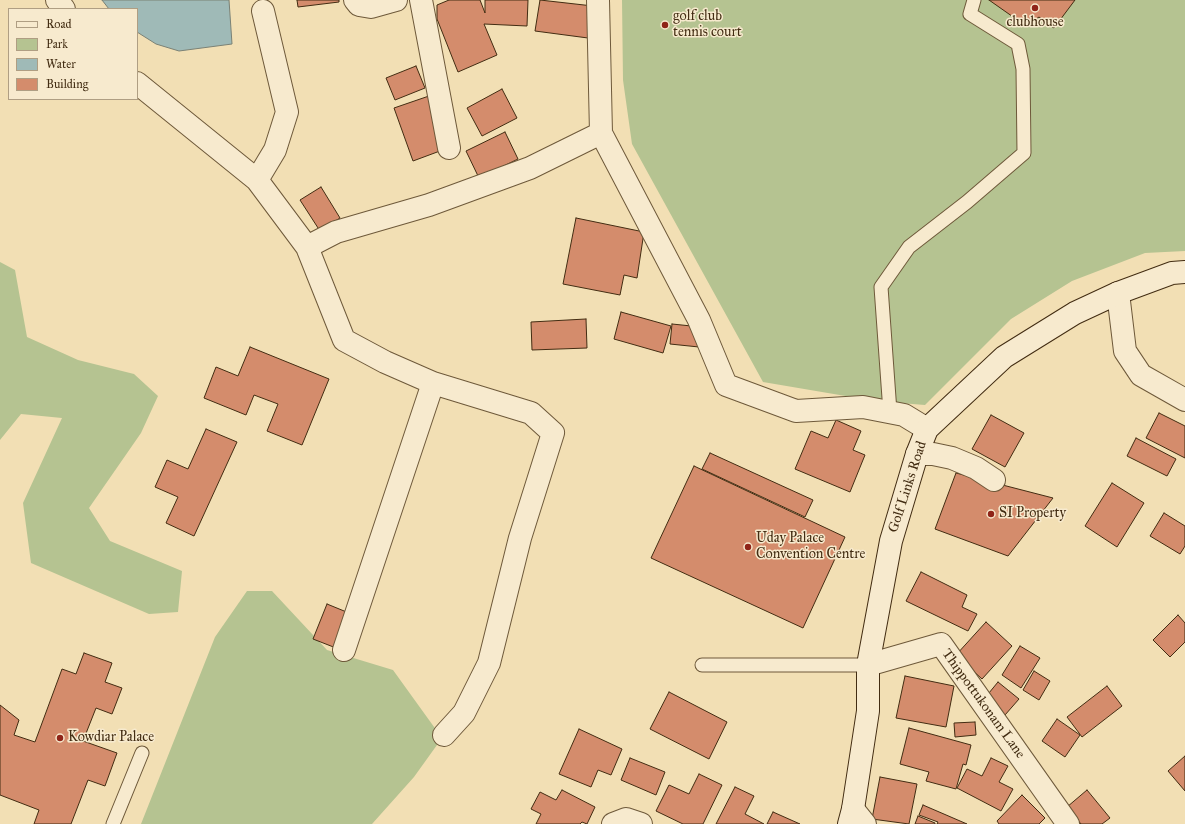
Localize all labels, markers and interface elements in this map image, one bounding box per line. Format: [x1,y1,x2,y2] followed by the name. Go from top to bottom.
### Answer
[1030,3,1040,13] marker: clubhouse
[8,8,138,100] legend
[673,9,742,42] place label: golf club tennis court
[1006,15,1064,31] place label: clubhouse
[46,17,72,31] text: Road
[660,20,670,30] marker: golf club tennis court
[46,37,68,51] text: Park
[46,57,76,71] text: Water
[46,77,88,91] text: Building
[885,439,931,535] street label: Golf Links Road
[999,506,1066,522] place label: SI Property
[986,509,996,519] marker: SI Property
[756,531,865,564] place label: Uday Palace Convention Centre
[743,542,753,552] marker: Uday Palace Convention Centre
[938,646,1028,762] street label: Thippottukonam Lane
[68,730,154,746] place label: Kowdiar Palace
[55,733,65,743] marker: Kowdiar Palace

